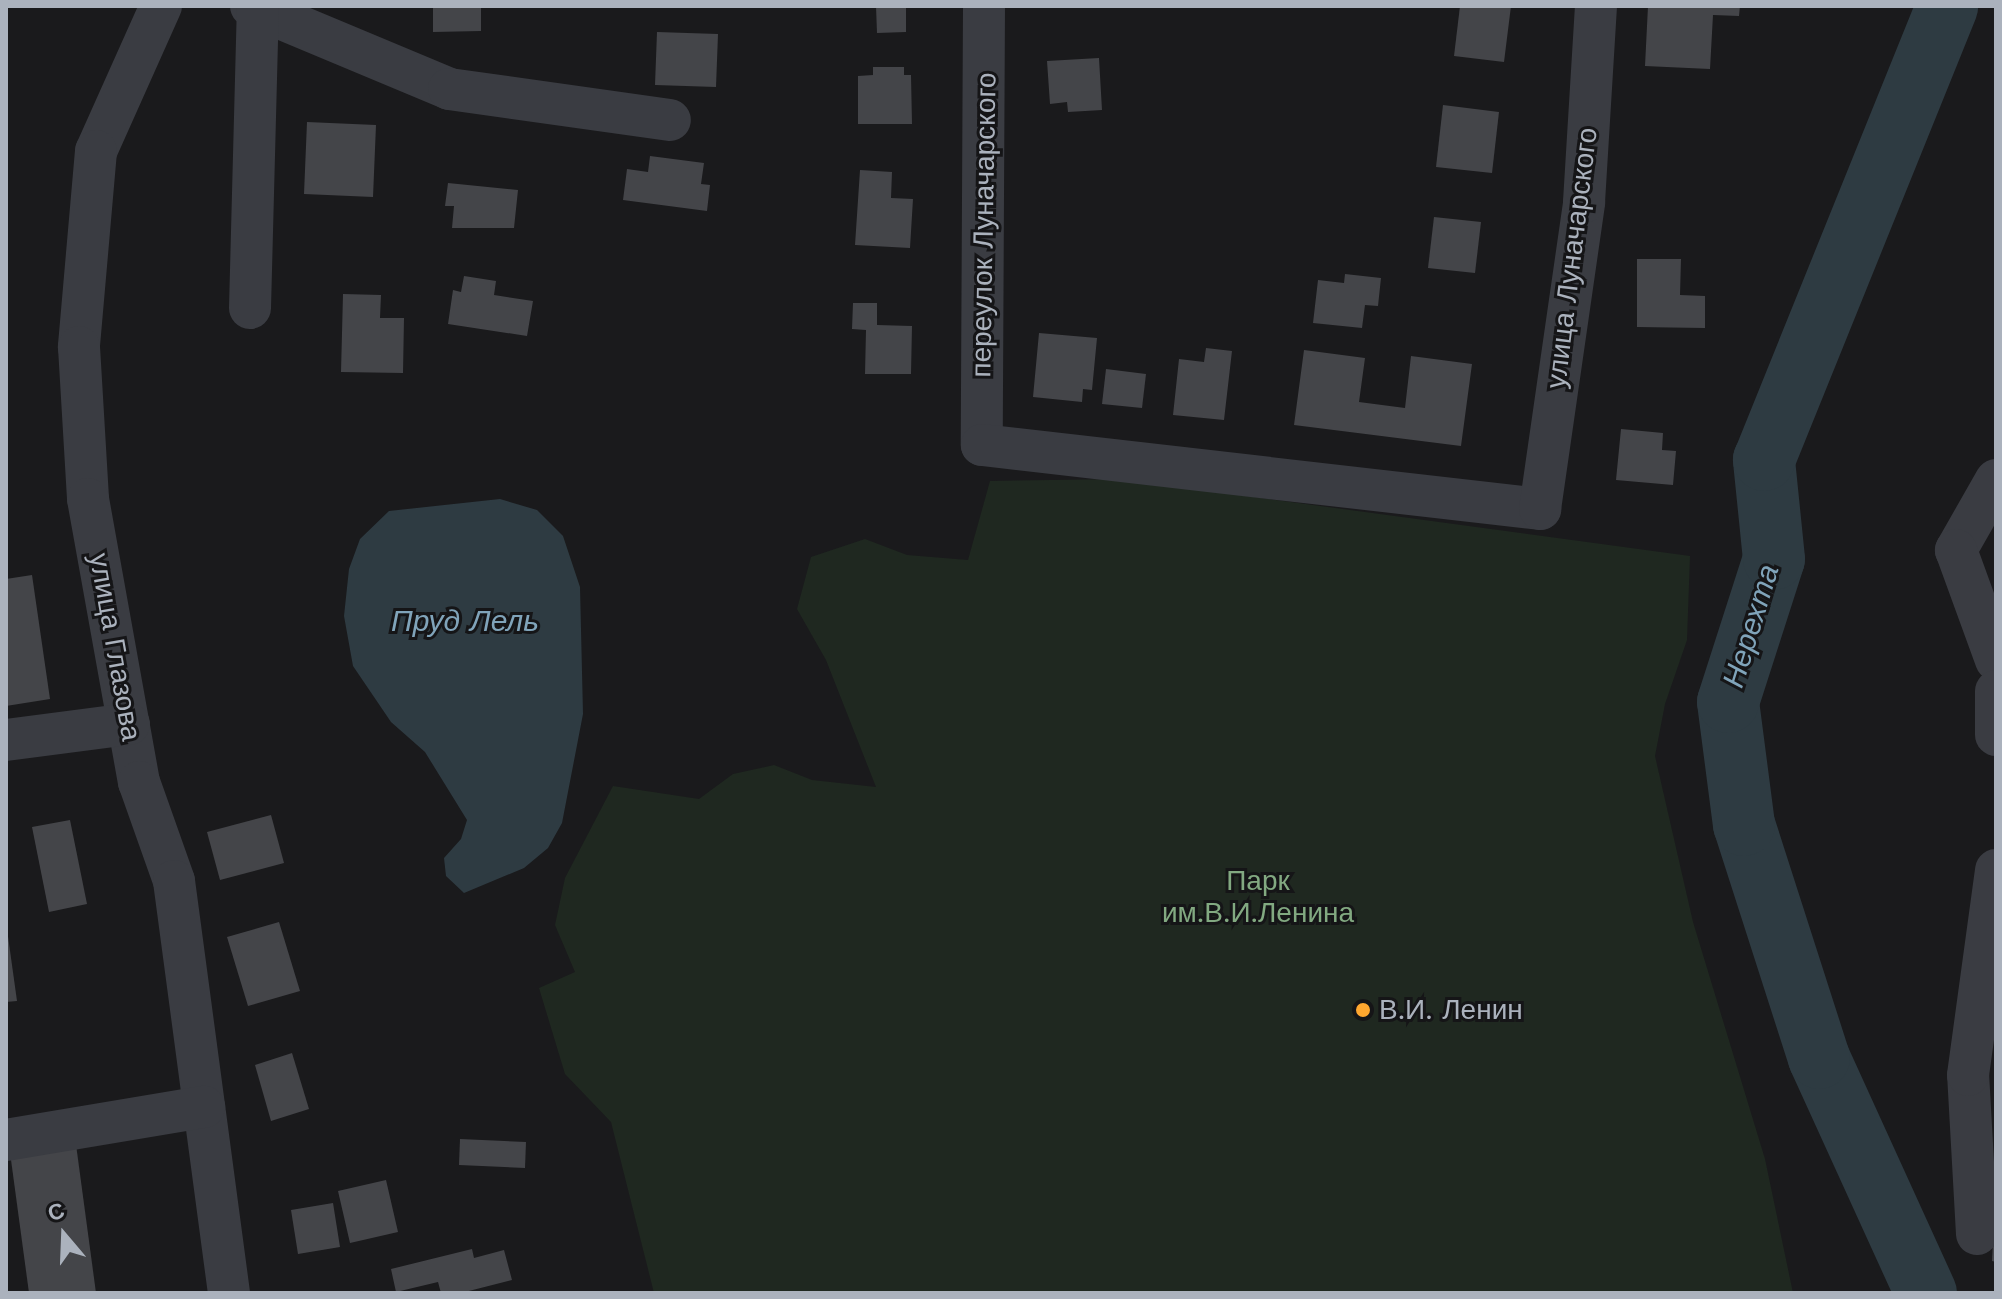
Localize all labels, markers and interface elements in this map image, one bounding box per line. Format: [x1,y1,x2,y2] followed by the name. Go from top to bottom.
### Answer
[965,72,1003,378] street label: переулок Луначарского
[1539,126,1605,390] street label: улица Луначарского
[82,551,148,743] street label: улица Глазова
[1715,560,1787,692] water label: Нерехта
[391,603,539,639] water label: Пруд Лель
[1162,864,1354,930] park label: Парк им.В.И.Ленина
[1379,993,1523,1027] place label: В.И. Ленин
[1354,1001,1372,1019] marker: В.И. Ленин
[24,1195,104,1275] north arrow
[44,1197,68,1226] text: С

